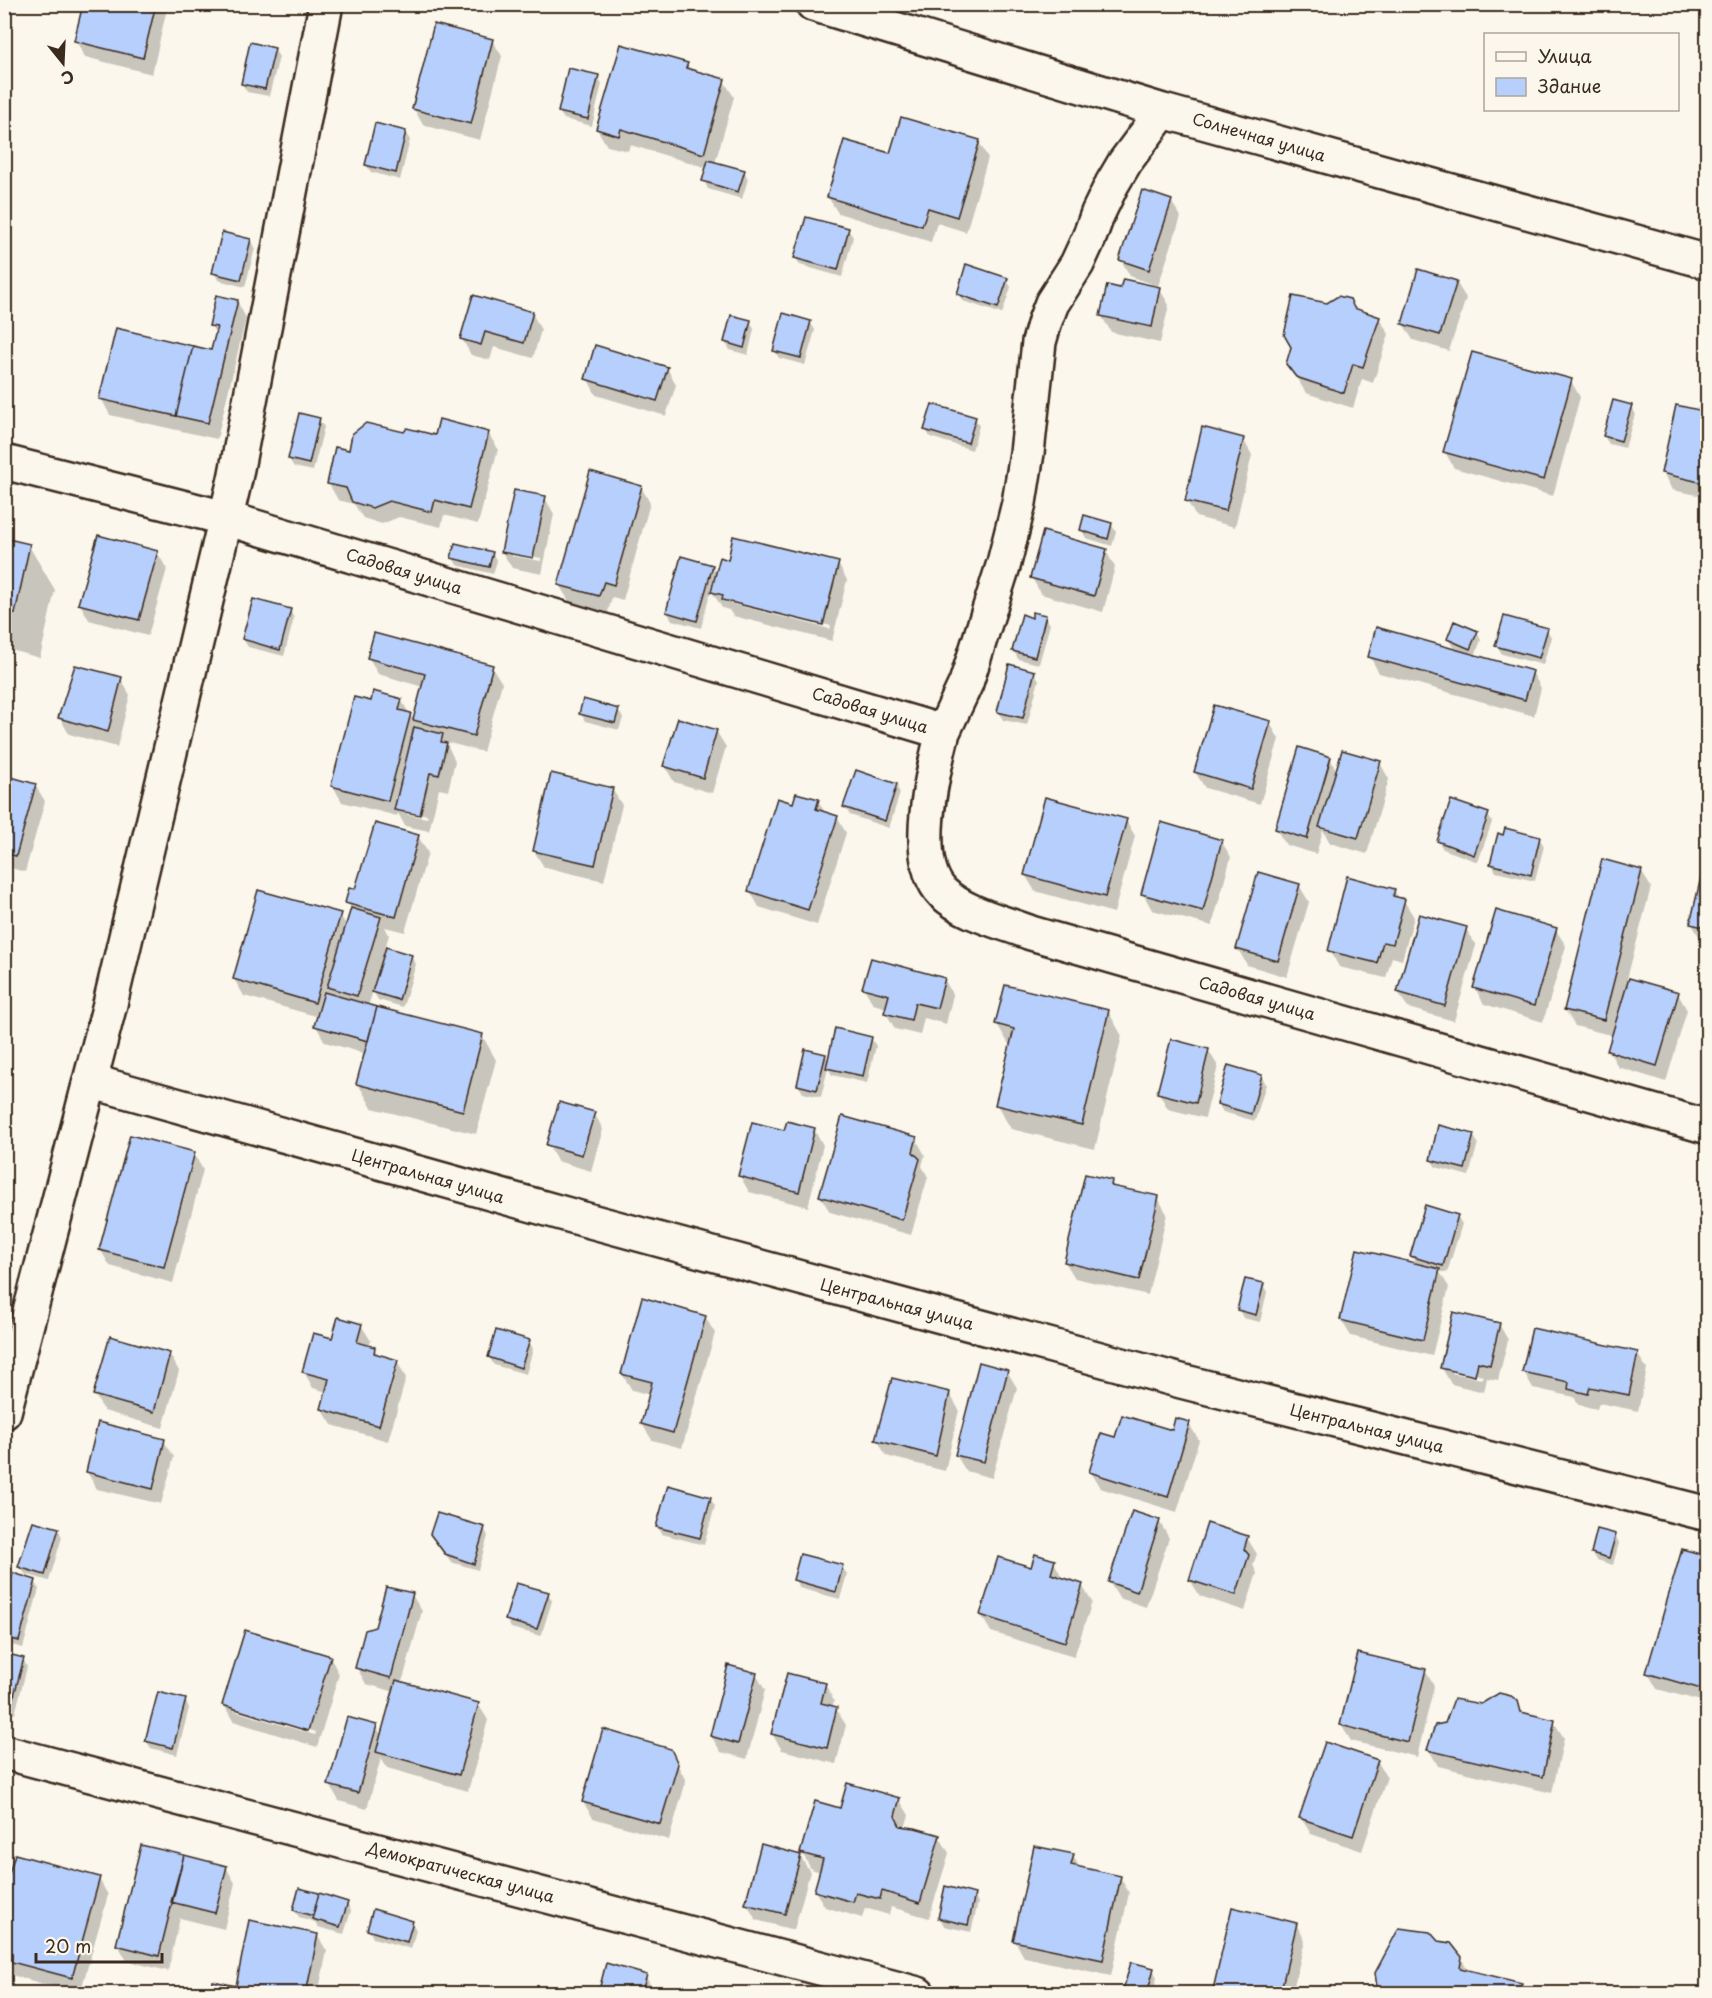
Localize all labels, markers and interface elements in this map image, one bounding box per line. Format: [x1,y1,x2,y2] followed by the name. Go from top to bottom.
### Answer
[33,33,93,93] north arrow
[1484,33,1679,111] legend
[1538,42,1592,69] text: Улица
[59,65,77,91] text: С
[1538,72,1601,99] text: Здание
[1190,106,1329,167] street label: Солнечная улица
[343,541,465,599] street label: Садовая улица
[809,680,931,738] street label: Садовая улица
[1196,969,1318,1025] street label: Садовая улица
[349,1142,507,1208] street label: Центральная улица
[818,1271,977,1335] street label: Центральная улица
[1288,1396,1447,1458] street label: Центральная улица
[364,1834,557,1908] street label: Демократическая улица
[36,1926,162,1964] scale bar
[45,1932,91,1959] text: 20 m

